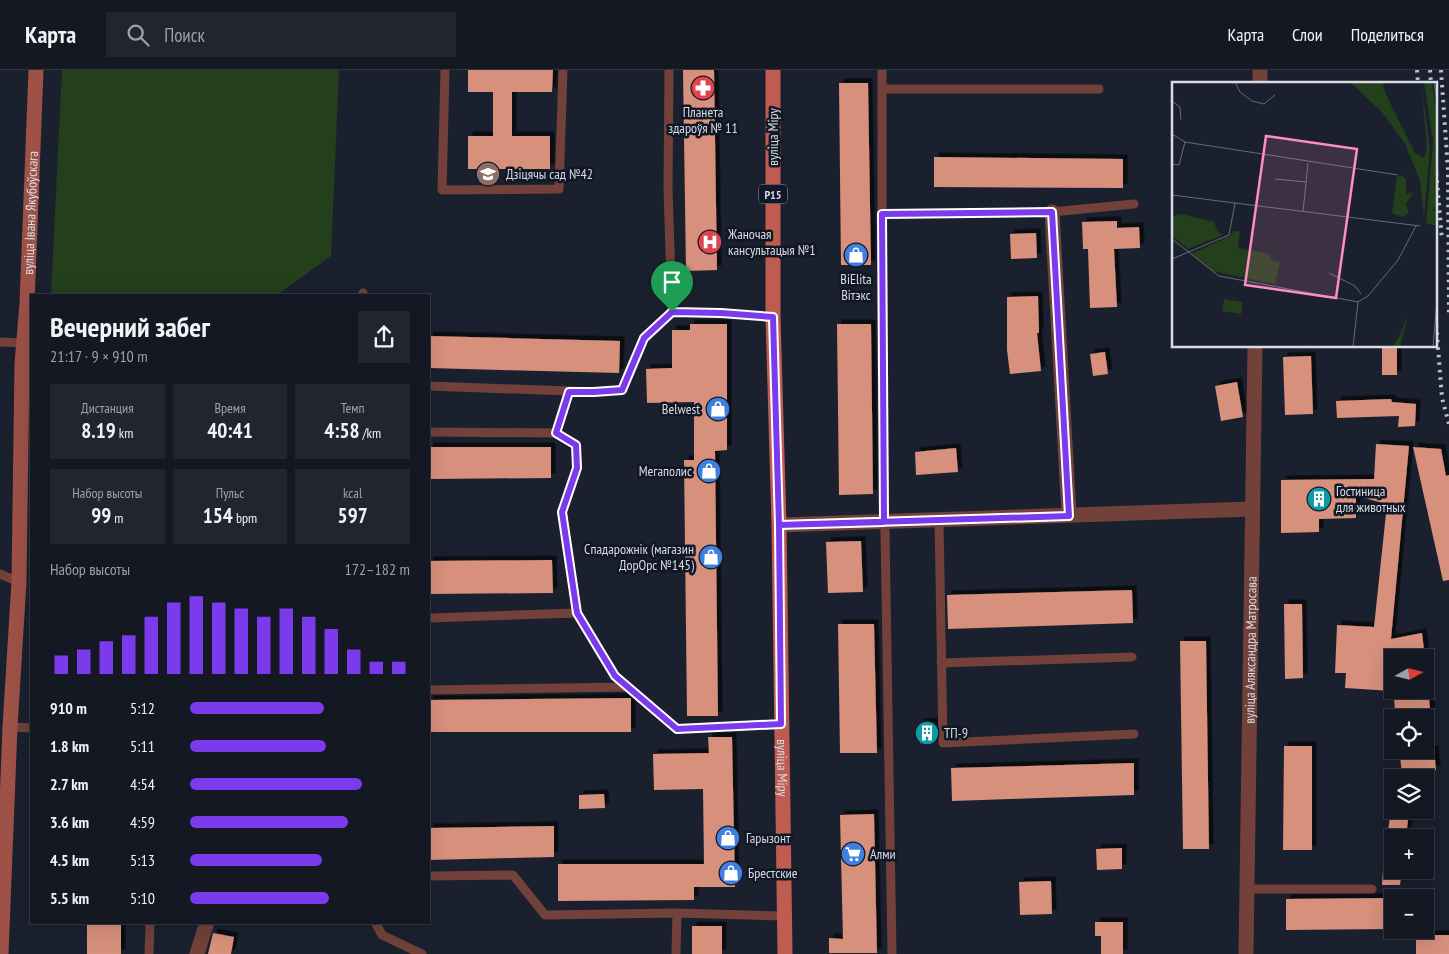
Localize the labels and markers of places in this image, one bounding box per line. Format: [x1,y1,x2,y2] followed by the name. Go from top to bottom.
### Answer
[690,75,716,101] pharmacy icon: Планета здароўя № 11
[668,103,738,137] place label: Планета здароўя № 11
[475,161,501,187] school or university icon: Дзіцячы сад №42
[506,165,593,183] place label: Дзіцячы сад №42
[727,225,816,259] place label: Жаночая кансультацыя №1
[697,229,723,255] hospital icon: Жаночая кансультацыя №1
[843,242,869,268] shop icon: ВiElita Вітэкс
[651,261,693,312] pin
[840,270,872,304] place label: ВiElita Вітэкс
[705,396,731,422] shop icon: Belwest
[662,400,700,418] place label: Belwest
[696,458,722,484] shop icon: Мегаполис
[639,462,692,480] place label: Мегаполис
[1336,482,1406,516] place label: Гостиница для животных
[1306,486,1332,512] building icon: Гостиница для животных
[584,540,695,574] place label: Спадарожнік (магазин ДорОрс №145)
[698,544,724,570] shop icon: Спадарожнік (магазин ДорОрс №145)
[914,720,940,746] building icon: ТП-9
[944,724,968,742] place label: ТП-9
[715,825,741,851] shop icon: Гарызонт
[746,829,791,847] place label: Гарызонт
[840,841,866,867] supermarket icon: Алми
[870,845,896,863] place label: Алми
[718,860,744,886] shop icon: Брестские
[748,864,798,882] place label: Брестские

